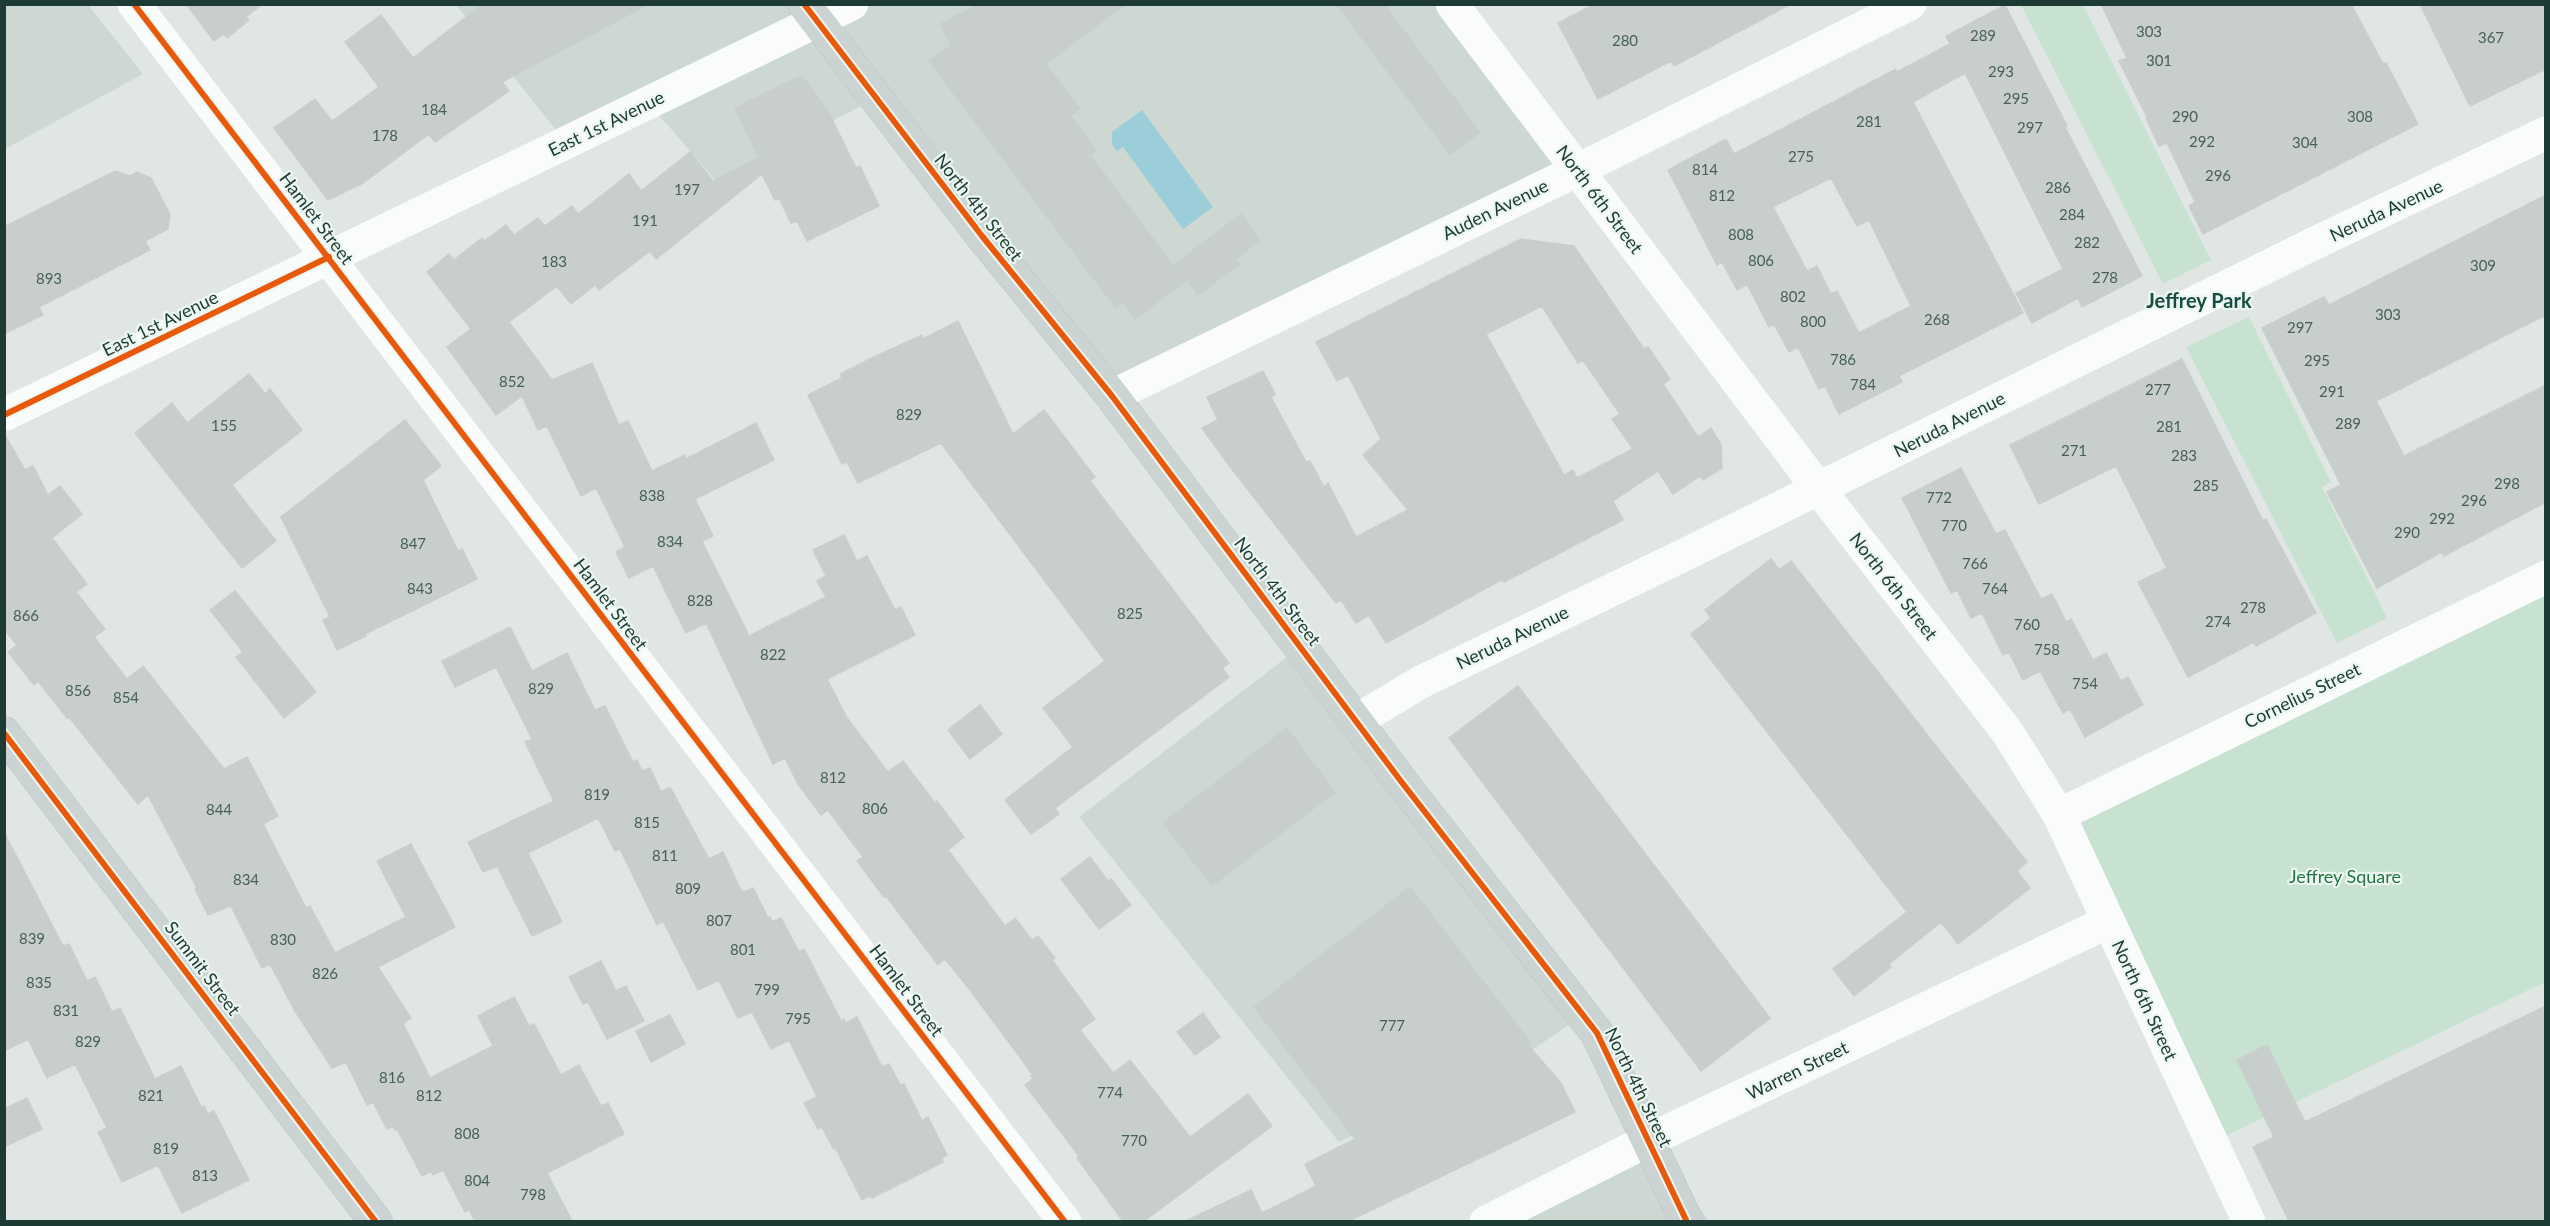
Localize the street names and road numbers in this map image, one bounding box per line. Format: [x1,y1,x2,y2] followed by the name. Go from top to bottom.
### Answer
[544,85,668,161] street label: East 1st Avenue
[1552,140,1648,258] street label: North 6th Street
[930,149,1028,266] street label: North 4th Street
[275,168,359,269] street label: Hamlet Street
[1438,174,1552,244] street label: Auden Avenue
[2326,174,2446,246] street label: Neruda Avenue
[98,285,222,361] street label: East 1st Avenue
[1890,386,2008,462] street label: Neruda Avenue
[1845,528,1943,645] street label: North 6th Street
[1230,532,1326,650] street label: North 4th Street
[569,554,653,655] street label: Hamlet Street
[1452,600,1572,674] street label: Neruda Avenue
[2240,657,2364,733] street label: Cornelius Street
[161,917,246,1020] street label: Summit Street
[2108,936,2183,1064] street label: North 6th Street
[865,940,949,1041] street label: Hamlet Street
[1601,1024,1678,1151] street label: North 4th Street
[1742,1036,1852,1104] street label: Warren Street

